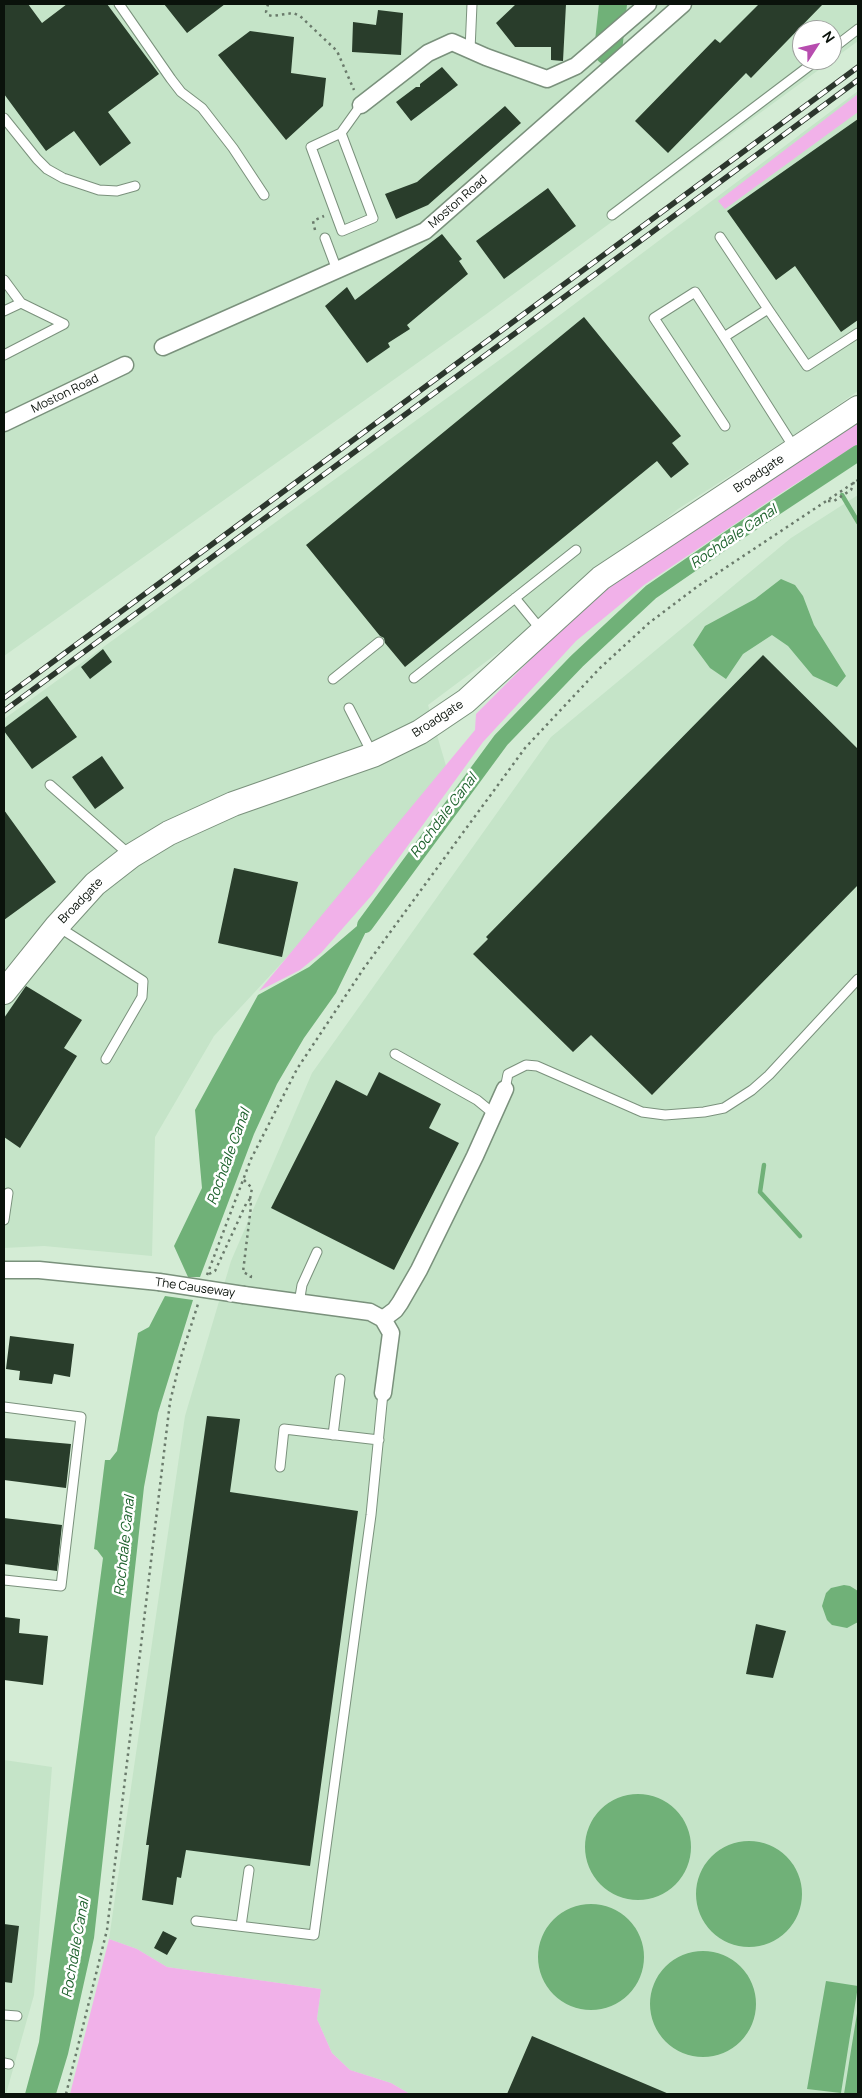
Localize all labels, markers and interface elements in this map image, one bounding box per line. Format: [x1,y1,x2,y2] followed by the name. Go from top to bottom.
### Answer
[792,20,842,70] north arrow
[818,27,840,46] text: N
[426,173,490,231] street label: Moston Road
[29,372,101,416] street label: Moston Road
[731,452,787,496] street label: Broadgate
[688,502,780,572] water label: Rochdale Canal
[410,697,466,741] street label: Broadgate
[407,771,481,861] water label: Rochdale Canal
[56,875,106,927] street label: Broadgate
[204,1107,254,1207] water label: Rochdale Canal
[154,1275,236,1301] street label: The Causeway
[111,1495,139,1597] water label: Rochdale Canal
[59,1897,93,1999] water label: Rochdale Canal

